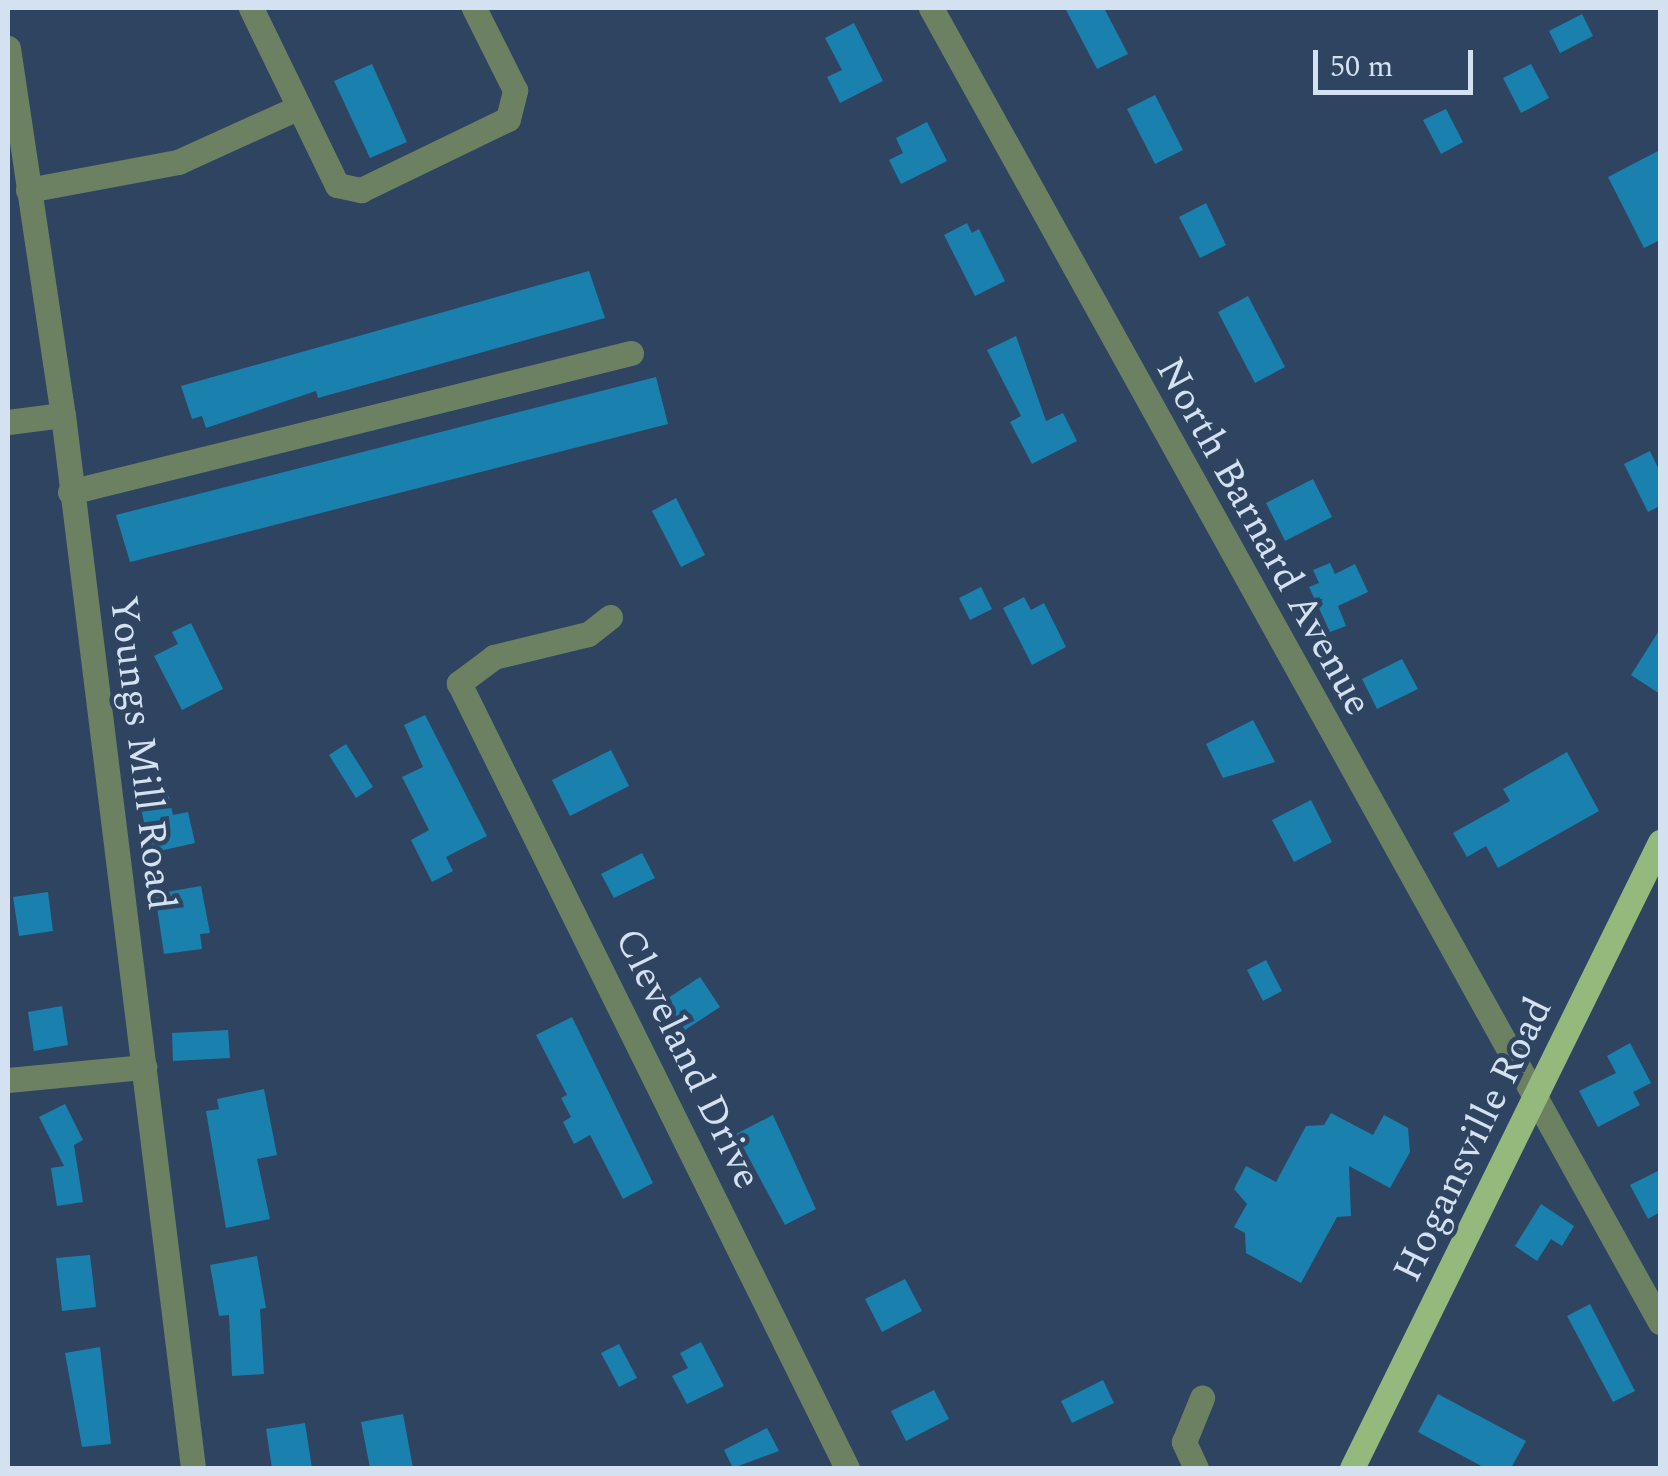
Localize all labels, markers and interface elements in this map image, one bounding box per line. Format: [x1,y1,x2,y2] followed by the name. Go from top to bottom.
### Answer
[1318,30,1478,92] scale bar
[1330,44,1393,90] text: 50 m
[1145,350,1381,724] street label: North Barnard Avenue
[98,593,184,913] street label: Youngs Mill Road
[603,921,771,1197] street label: Cleveland Drive
[1384,990,1564,1290] street label: Hogansville Road

